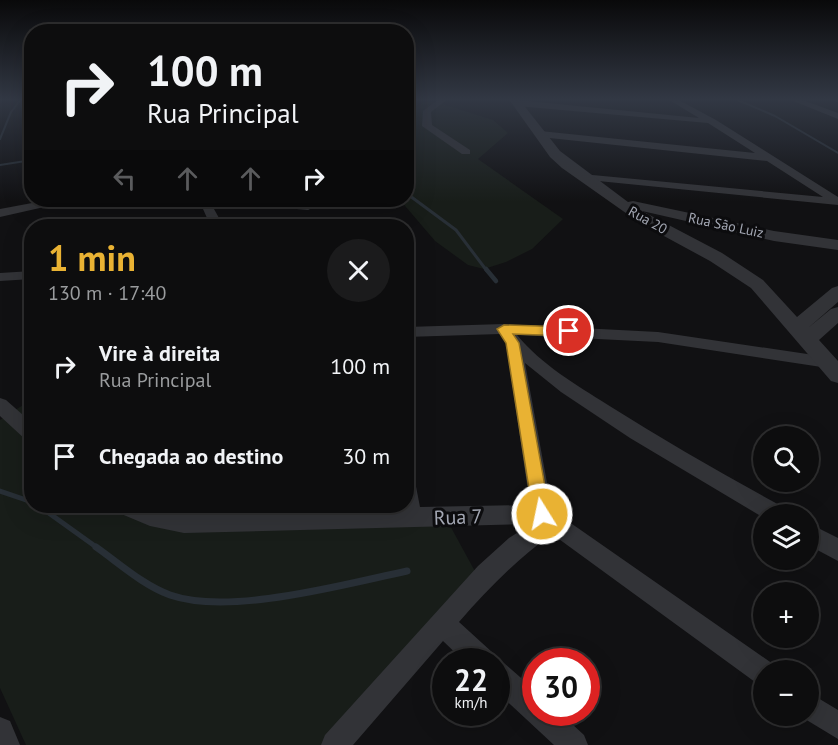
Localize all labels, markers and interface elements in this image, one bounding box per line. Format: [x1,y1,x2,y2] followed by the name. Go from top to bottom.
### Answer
[147,43,263,98] text: 100 m
[48,48,126,126] icon: right
[147,96,299,130] text: Rua Principal
[108,162,141,195] icon: left
[171,162,204,195] icon: ahead
[234,162,267,195] icon: ahead
[297,162,330,195] icon: right
[625,202,671,238] street label: Rua 20
[687,208,765,242] street label: Rua São Luiz
[48,234,136,281] text: 1 min
[327,239,390,302] button: close
[48,280,166,306] text: 130 m · 17:40
[543,305,594,356] pin
[552,314,585,347] icon: arrive
[99,339,220,367] text: Vire à direita
[48,350,81,383] icon: right
[330,352,390,380] text: 100 m
[99,367,211,393] text: Rua Principal
[753,426,819,726] map controls
[753,426,819,492] button: search
[48,440,81,473] icon: arrive
[99,442,283,470] text: Chegada ao destino
[342,442,390,470] text: 30 m
[510,482,574,546] position arrow
[433,503,483,531] street label: Rua 7
[753,504,819,570] button: layers
[753,582,819,648] button: +
[522,648,600,726] speed limit sign: 30
[454,660,488,699] text: 22
[753,660,819,726] button: −
[455,693,487,712] text: km/h

